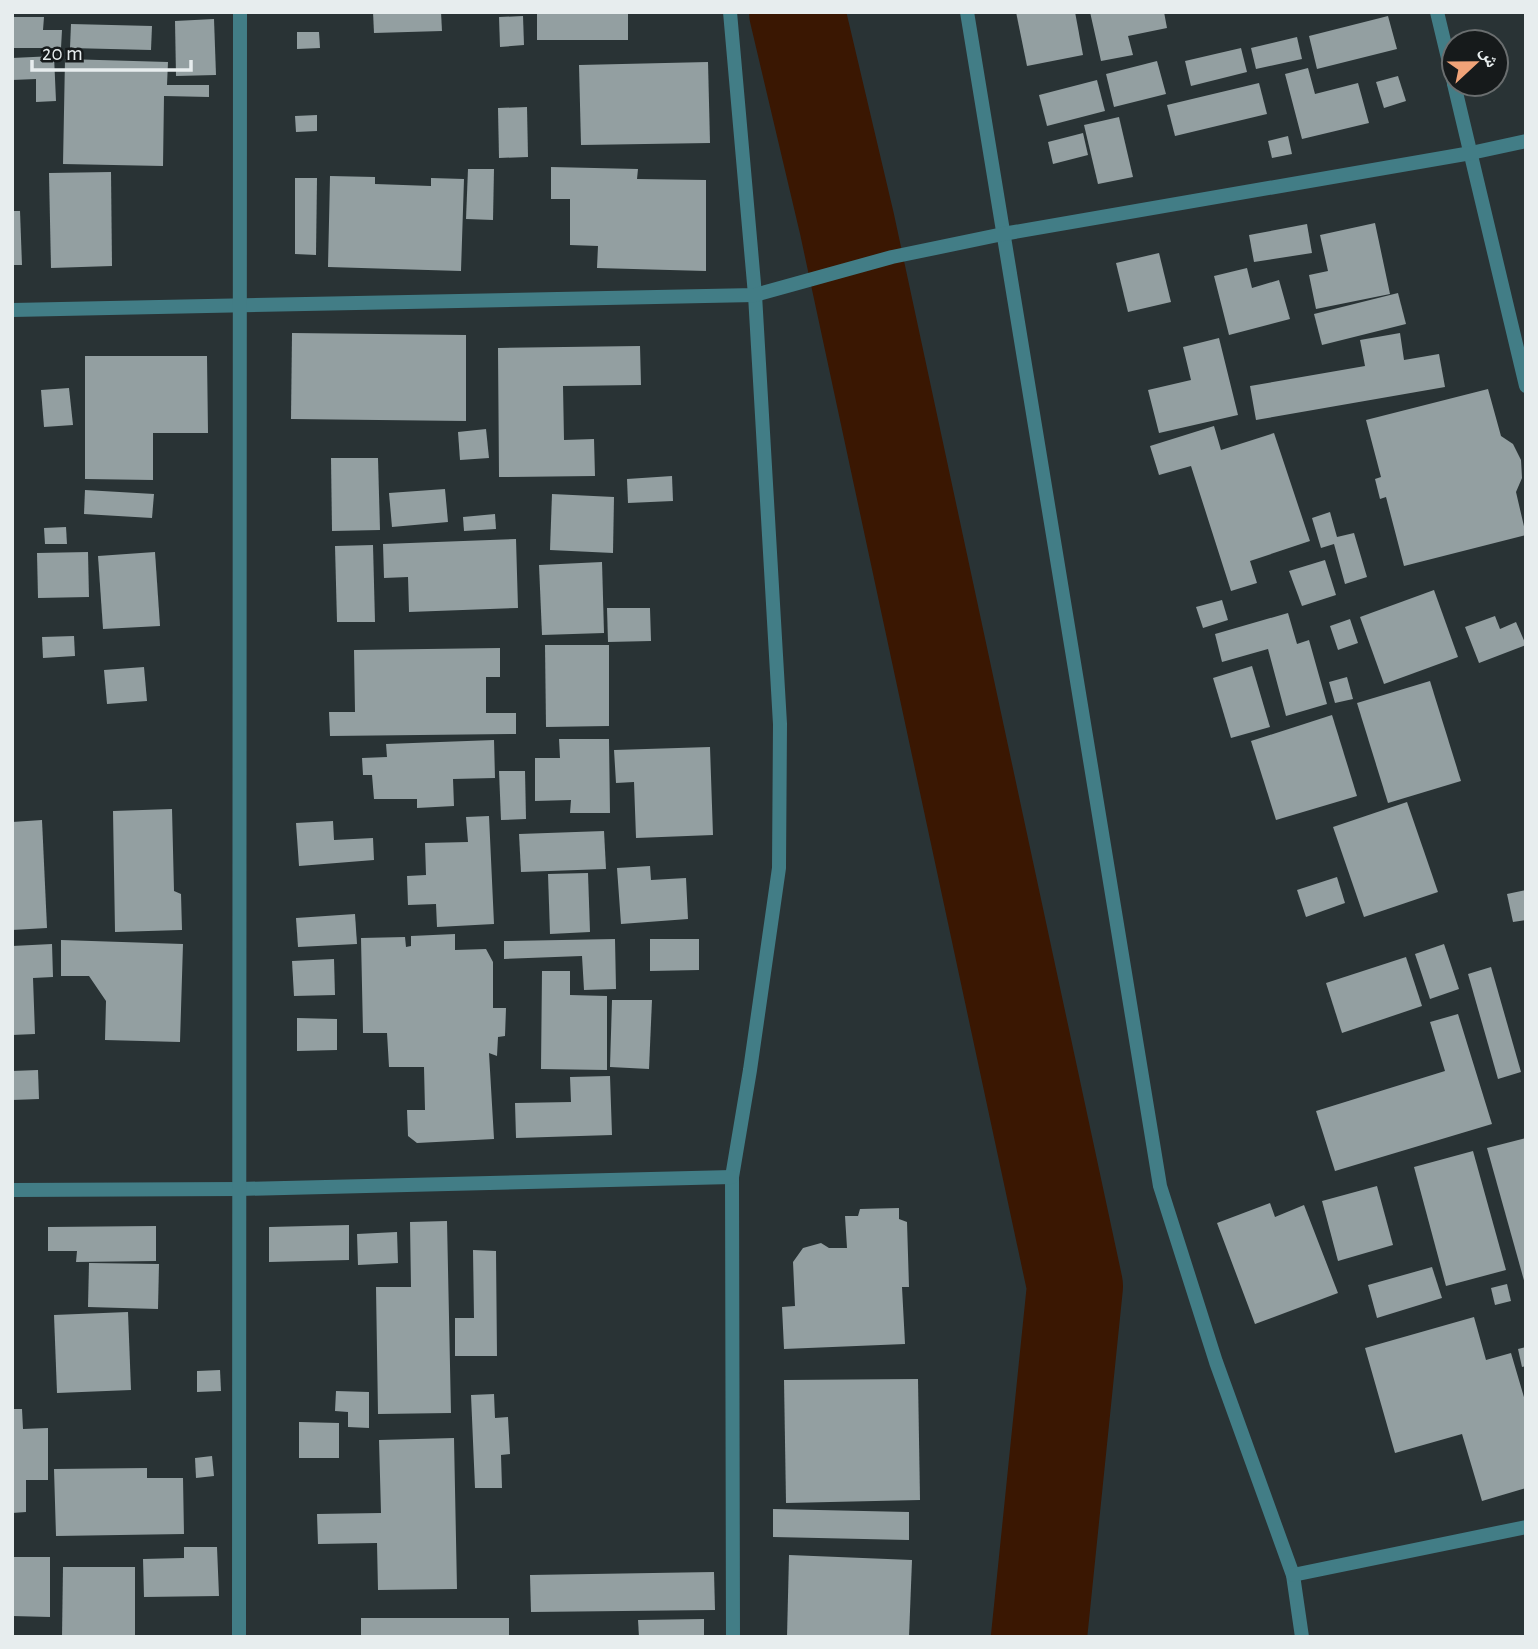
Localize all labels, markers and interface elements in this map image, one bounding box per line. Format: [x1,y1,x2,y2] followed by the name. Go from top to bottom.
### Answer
[32,28,191,72] scale bar
[1440,28,1510,98] north arrow
[42,43,83,64] text: 20 m
[1476,44,1502,70] text: ش

